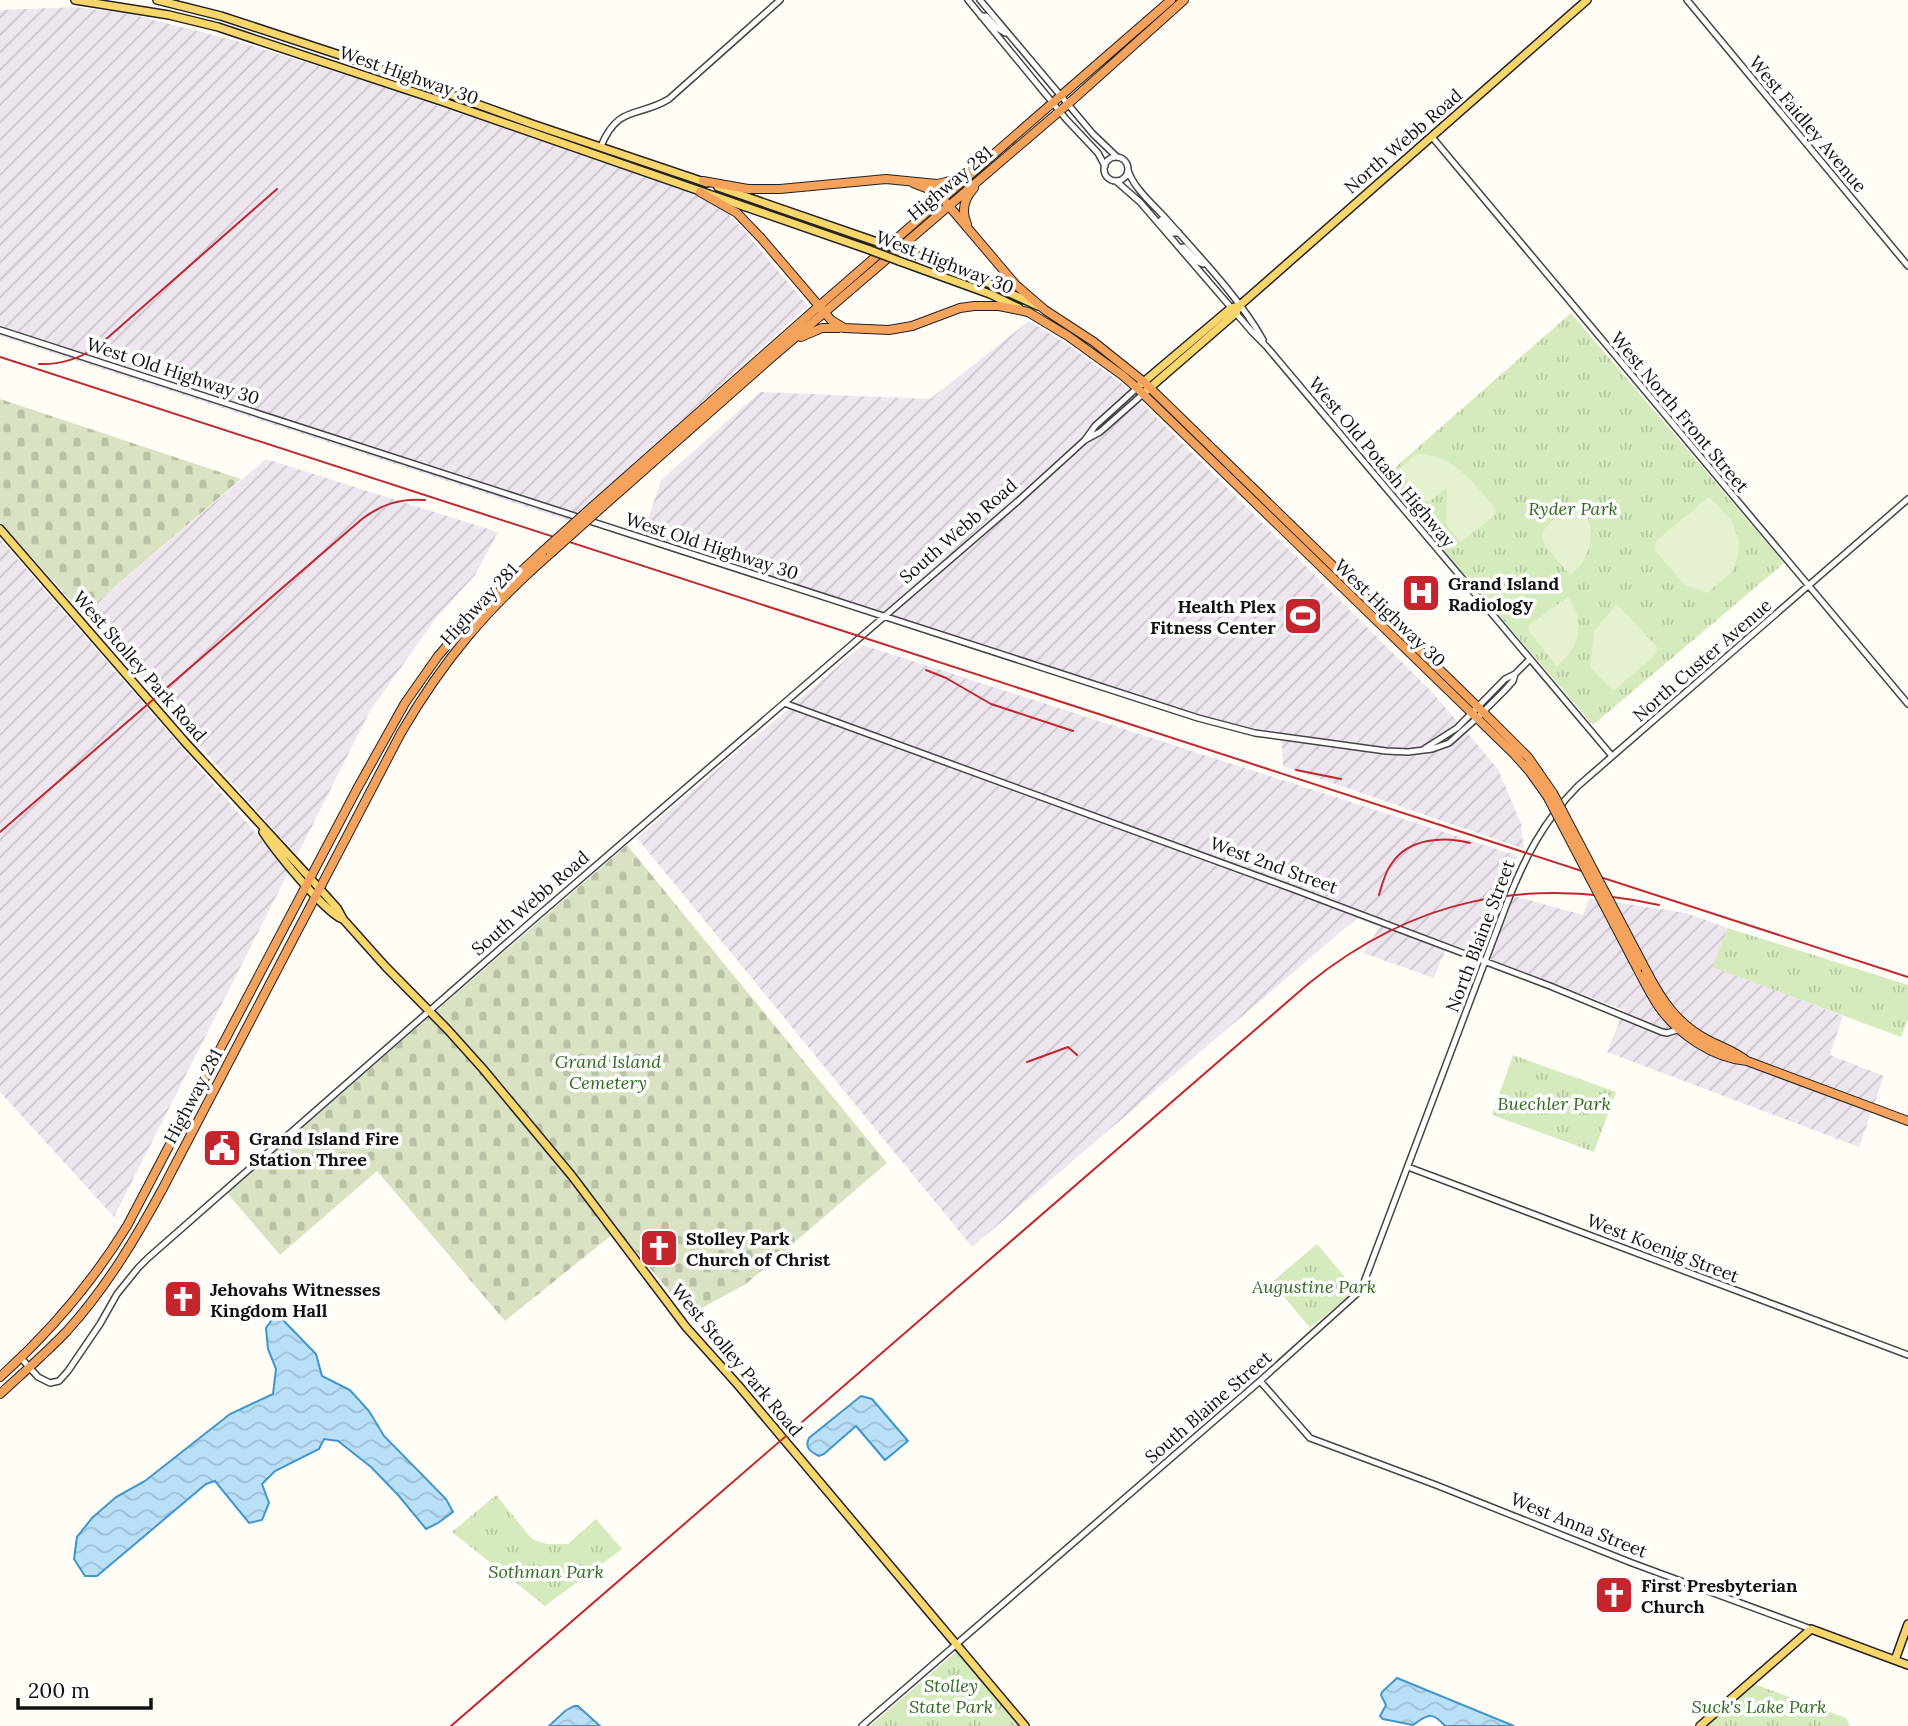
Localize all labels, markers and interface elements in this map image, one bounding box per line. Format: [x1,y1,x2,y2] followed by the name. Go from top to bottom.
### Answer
[336,40,482,110] street label: West Highway 30
[1744,51,1872,197] street label: West Faidley Avenue
[1339,83,1467,199] street label: North Webb Road
[903,141,997,225] street label: Highway 281
[873,225,1017,299] street label: West Highway 30
[1606,327,1754,497] street label: West North Front Street
[84,332,262,410] street label: West Old Highway 30
[1304,372,1461,552] street label: West Old Potash Highway
[894,473,1022,588] street label: South Webb Road
[1528,497,1618,520] park label: Ryder Park
[623,507,801,585] street label: West Old Highway 30
[1330,554,1450,672] street label: West Highway 30
[435,558,523,650] street label: Highway 281
[1400,572,1442,614] hospital icon: Grand Island Radiology
[1448,572,1559,616] place label: Grand Island Radiology
[68,586,212,746] street label: West Stolley Park Road
[1628,593,1776,727] street label: North Custer Avenue
[1150,595,1276,639] place label: Health Plex Fitness Center
[1282,595,1324,637] sports icon: Health Plex Fitness Center
[1207,831,1341,899] street label: West 2nd Street
[466,845,594,960] street label: South Webb Road
[1440,857,1520,1015] street label: North Blaine Street
[158,1045,228,1147] street label: Highway 281
[555,1050,661,1094] park label: Grand Island Cemetery
[1497,1092,1611,1115] park label: Buechler Park
[201,1127,243,1169] public building icon: Grand Island Fire Station Three
[249,1127,399,1171] place label: Grand Island Fire Station Three
[1584,1208,1742,1288] street label: West Koenig Street
[638,1227,680,1269] church icon: Stolley Park Church of Christ
[686,1227,831,1271] place label: Stolley Park Church of Christ
[1251,1275,1376,1298] park label: Augustine Park
[162,1278,204,1320] church icon: Jehovahs Witnesses Kingdom Hall
[210,1278,381,1322] place label: Jehovahs Witnesses Kingdom Hall
[666,1279,808,1441] street label: West Stolley Park Road
[1140,1346,1276,1468] street label: South Blaine Street
[1507,1487,1651,1563] street label: West Anna Street
[488,1560,604,1583] park label: Sothman Park
[1593,1574,1635,1616] church icon: First Presbyterian Church
[1641,1574,1798,1618] place label: First Presbyterian Church
[18,1666,150,1710] scale bar
[909,1674,993,1718] park label: Stolley State Park
[28,1677,90,1704] text: 200 m
[1692,1695,1826,1718] park label: Suck's Lake Park

